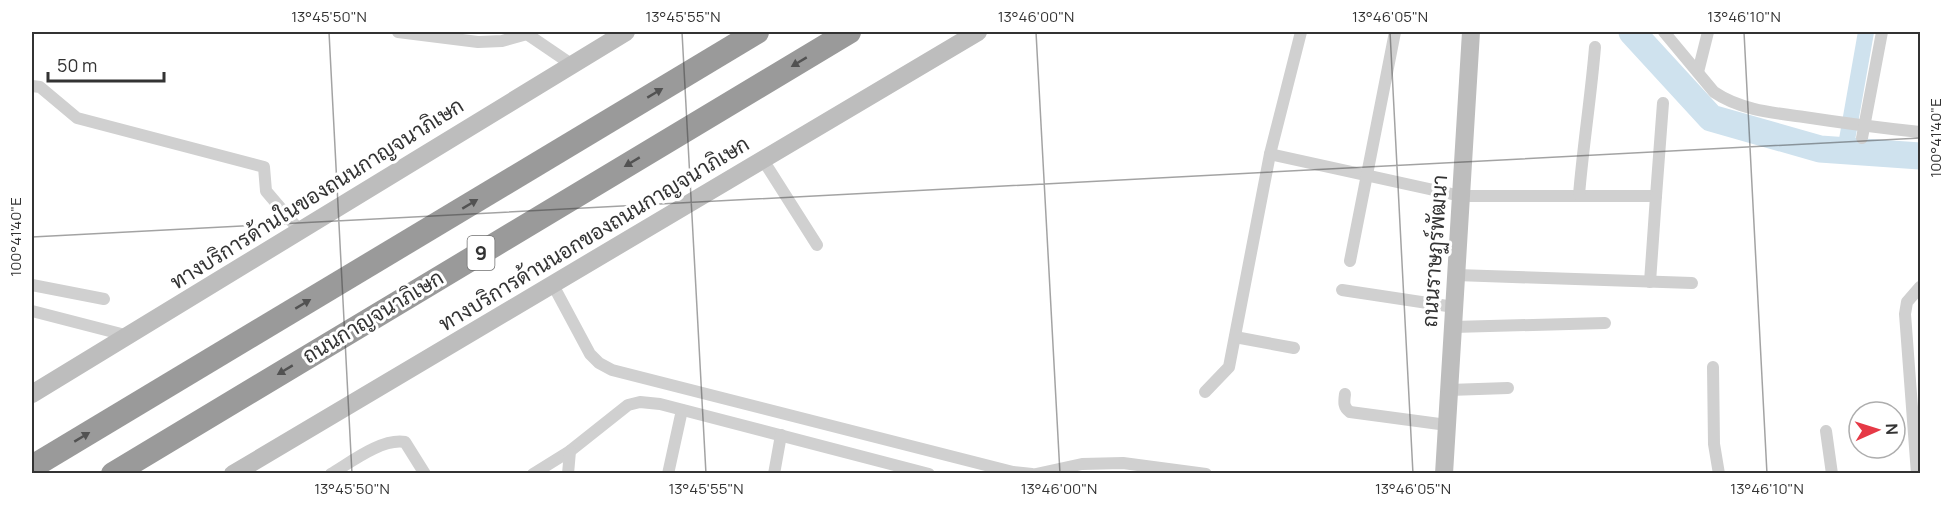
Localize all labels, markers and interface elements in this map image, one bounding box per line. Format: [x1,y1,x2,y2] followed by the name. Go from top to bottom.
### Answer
[291,6,367,27] text: 13°45'50"N
[645,6,721,27] text: 13°45'55"N
[998,6,1074,27] text: 13°46'00"N
[1352,6,1428,27] text: 13°46'05"N
[1707,6,1781,27] text: 13°46'10"N
[48,45,164,83] scale bar
[57,53,97,77] text: 50 m
[791,56,807,67] one-way arrow
[647,87,663,98] one-way arrow
[164,91,468,295] street label: ทางบริการด้านในของถนนกาญจนาภิเษก
[1925,98,1946,178] text: 100°41'40"E
[433,129,754,337] street label: ทางบริการด้านนอกของถนนกาญจนาภิเษก
[623,157,640,167] one-way arrow
[1415,174,1453,328] street label: ถนนราษฏร์พัฒนา
[5,197,26,277] text: 100°41'40"E
[462,198,478,209] one-way arrow
[468,236,494,270] road number: 9
[297,263,448,369] street label: ถนนกาญจนาภิเษก
[295,299,312,309] one-way arrow
[277,365,293,376] one-way arrow
[1847,400,1907,460] north arrow
[1881,423,1903,436] text: N
[74,431,90,442] one-way arrow
[314,478,390,499] text: 13°45'50"N
[668,478,744,499] text: 13°45'55"N
[1021,478,1097,499] text: 13°46'00"N
[1375,478,1451,499] text: 13°46'05"N
[1730,478,1804,499] text: 13°46'10"N

